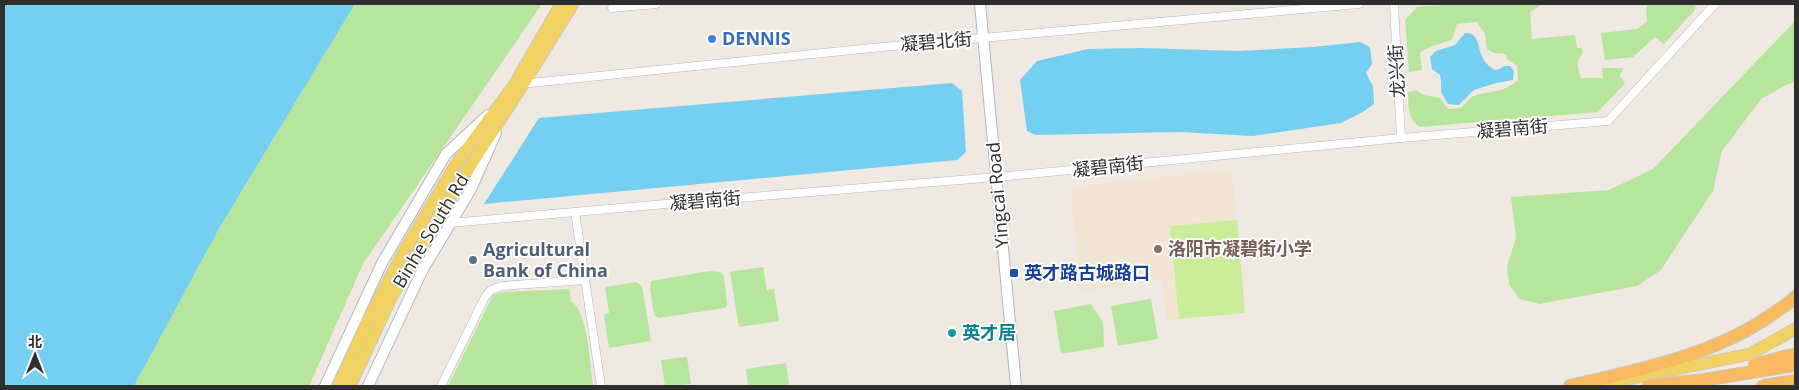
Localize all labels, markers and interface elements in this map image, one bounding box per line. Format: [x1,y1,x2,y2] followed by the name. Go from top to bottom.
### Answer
[722,26,791,50] place label: DENNIS
[899,26,973,56] street label: 凝碧北街
[706,33,718,45] marker: DENNIS
[1383,43,1409,99] street label: 龙兴街
[1475,113,1549,143] street label: 凝碧南街
[980,141,1014,249] street label: Yingcai Road
[1071,150,1145,182] street label: 凝碧南街
[387,169,474,292] street label: Binhe South Rd
[668,185,742,215] street label: 凝碧南街
[1168,236,1312,260] place label: 洛阳市凝碧街小学
[483,237,608,282] place label: Agricultural Bank of China
[1152,243,1164,255] marker: 洛阳市凝碧街小学
[467,254,479,266] marker: Agricultural Bank of China
[1024,260,1150,284] place label: 英才路古城路口
[1008,267,1020,279] marker: 英才路古城路口
[962,320,1016,344] place label: 英才居
[946,327,958,339] marker: 英才居
[10,330,60,380] north arrow
[28,332,42,351] text: 北

